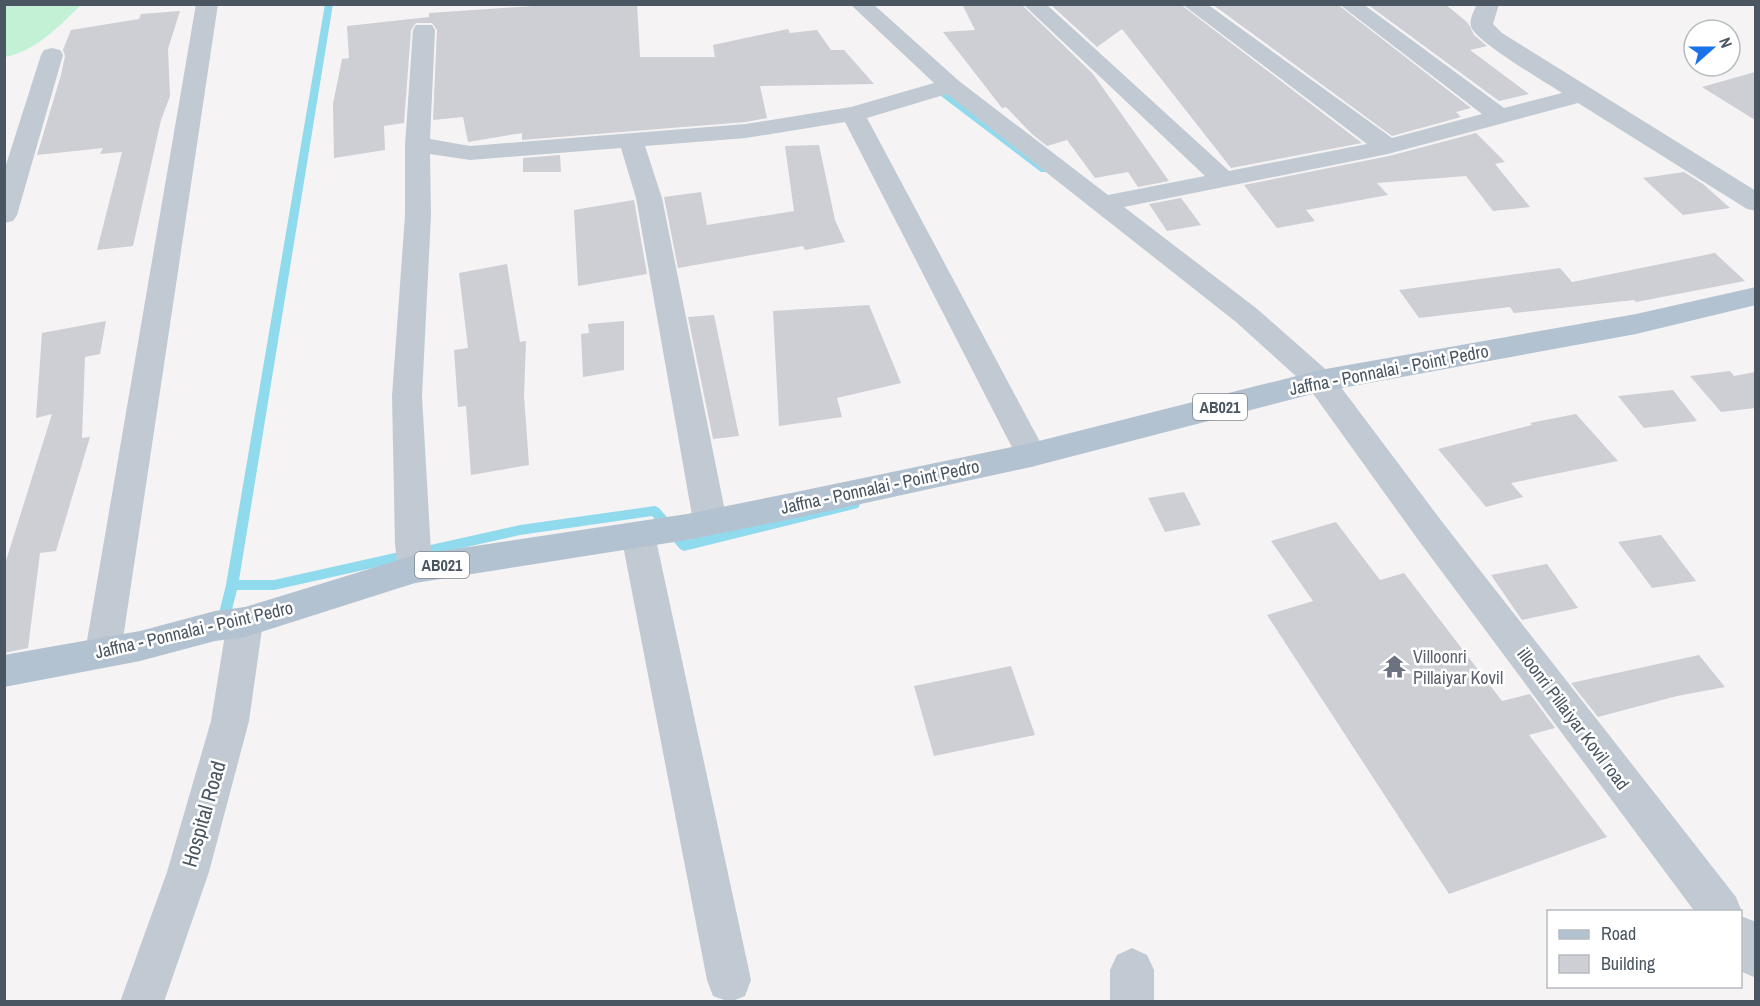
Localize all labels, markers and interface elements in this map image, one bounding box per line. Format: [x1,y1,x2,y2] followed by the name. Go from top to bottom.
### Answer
[1682,18,1742,78] north arrow
[1714,34,1738,51] text: N
[1287,338,1491,401] street label: Jaffna - Ponnalai - Point Pedro
[1193,394,1247,420] road number: AB021
[778,453,982,520] street label: Jaffna - Ponnalai - Point Pedro
[415,552,469,578] road number: AB021
[92,595,295,664] street label: Jaffna - Ponnalai - Point Pedro
[1512,642,1635,795] street label: illoonri Pillaiyar Kovil road
[1413,644,1503,690] place label: Villoonri Pillaiyar Kovil
[1382,654,1408,680] temple icon: Villoonri Pillaiyar Kovil
[175,757,232,870] street label: Hospital Road
[1547,910,1742,988] legend
[1601,921,1636,946] text: Road
[1601,951,1656,976] text: Building

